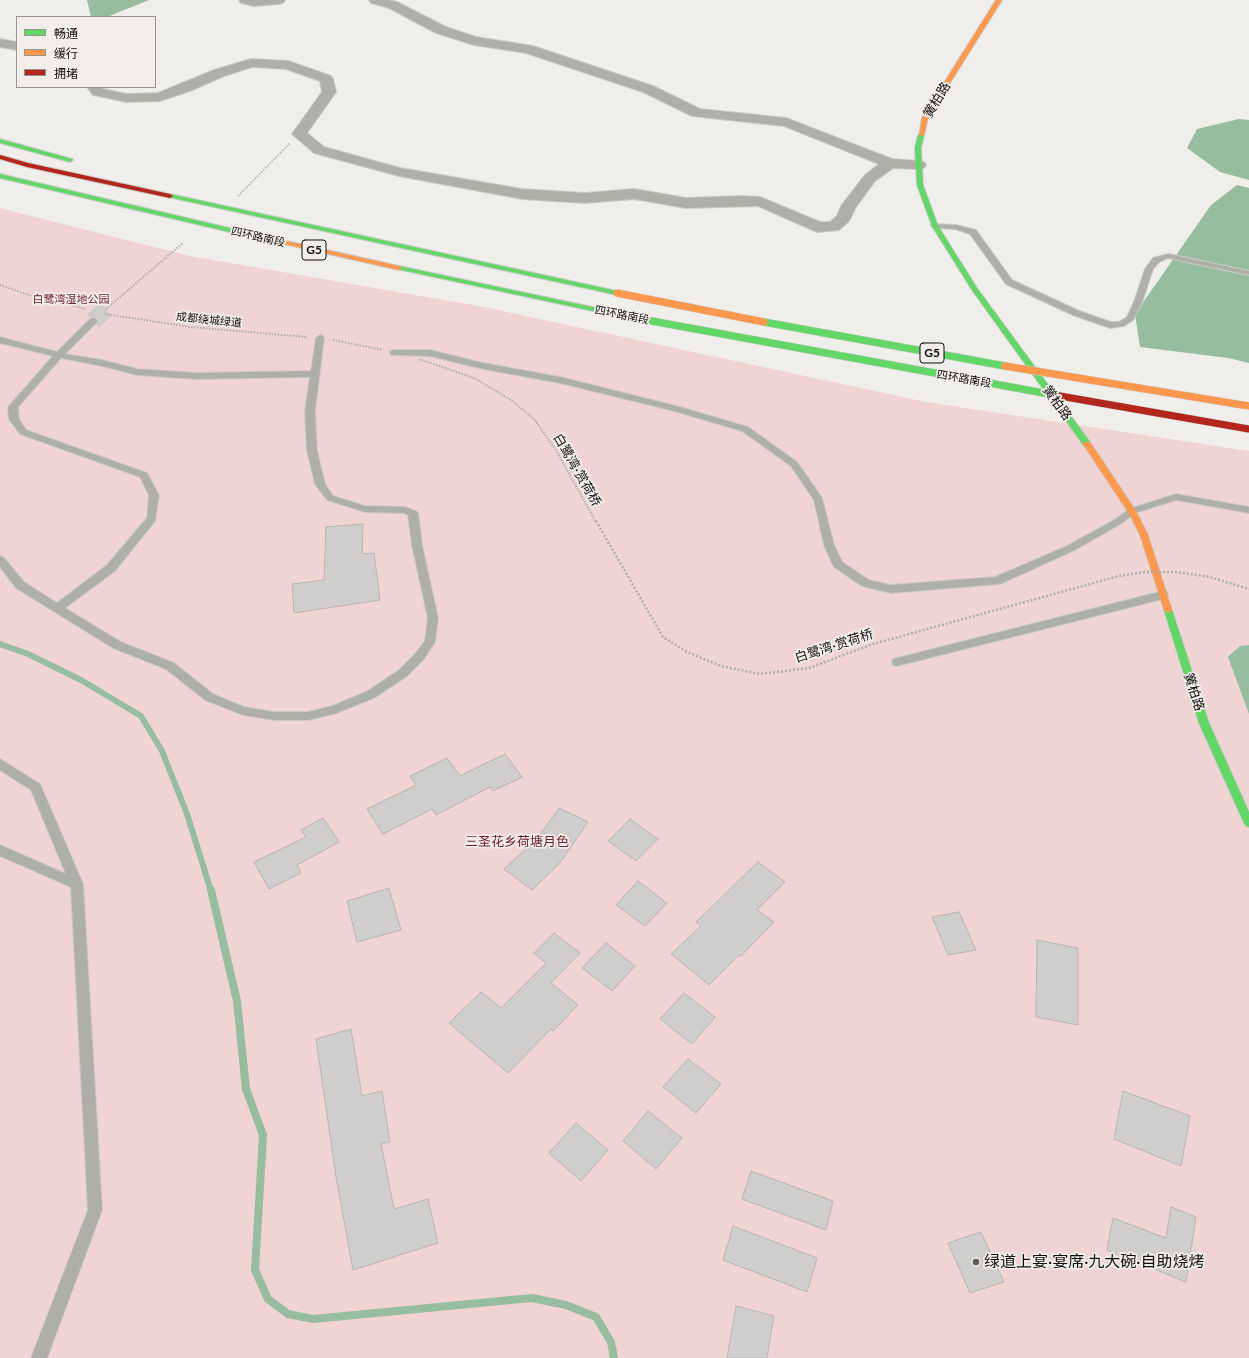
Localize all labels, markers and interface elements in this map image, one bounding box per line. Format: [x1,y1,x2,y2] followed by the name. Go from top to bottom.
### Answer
[16,16,156,88] legend
[54,26,78,41] text: 畅通
[54,46,78,61] text: 缓行
[54,66,78,81] text: 拥堵
[920,79,954,121] street label: 黉柏路
[230,224,286,250] street label: 四环路南段
[302,240,326,260] road number: G5
[33,292,109,306] park label: 白鹭湾湿地公园
[594,303,650,327] street label: 四环路南段
[175,310,243,330] street label: 成都绕城绿道
[920,343,944,363] road number: G5
[936,368,992,390] street label: 四环路南段
[1039,383,1075,423] street label: 黉柏路
[550,431,604,509] street label: 白鹭湾·赏荷桥
[793,626,875,666] street label: 白鹭湾·赏荷桥
[1181,671,1207,713] street label: 黉柏路
[465,834,569,850] park label: 三圣花乡荷塘月色
[984,1252,1204,1272] place label: 绿道上宴·宴席·九大碗·自助烧烤
[971,1257,981,1267] marker: 绿道上宴·宴席·九大碗·自助烧烤

